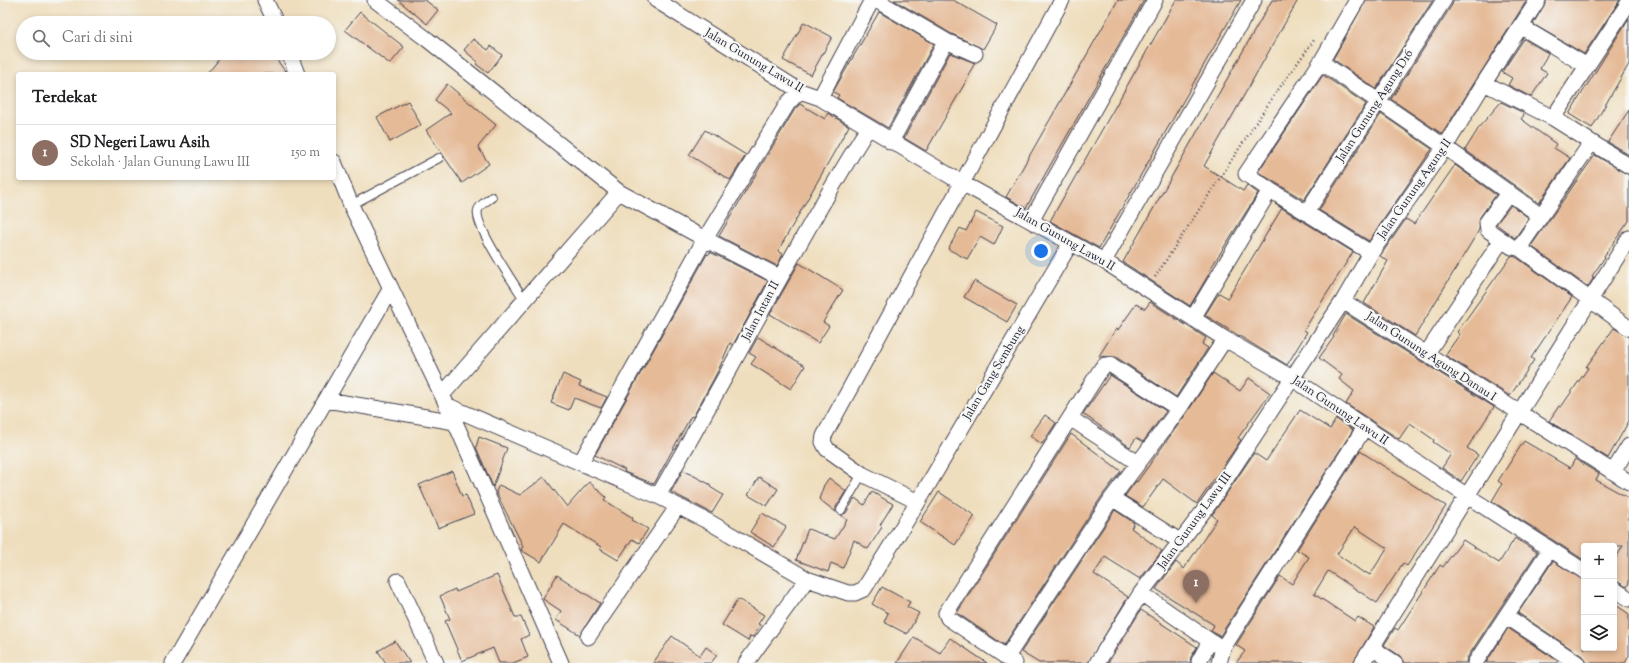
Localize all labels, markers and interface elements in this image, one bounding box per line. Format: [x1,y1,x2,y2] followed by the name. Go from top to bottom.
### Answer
[16,16,336,60] search box
[700,24,807,98] street label: Jalan Gunung Lawu II
[30,27,52,49] icon: search
[62,28,133,49] text: Cari di sini
[1331,46,1418,167] street label: Jalan Gunung Agung D16
[32,86,97,110] text: Terdekat
[70,133,210,154] text: SD Negeri Lawu Asih
[1373,135,1457,244] street label: Jalan Gunung Agung II
[43,144,47,162] text: 1
[291,144,320,162] text: 150 m
[70,154,250,172] text: Sekolah · Jalan Gunung Lawu III
[1011,204,1118,276] street label: Jalan Gunung Lawu II
[1031,241,1051,261] your location
[737,278,784,345] street label: Jalan Intan II
[1361,307,1500,406] street label: Jalan Gunung Agung Danau I
[958,322,1029,424] street label: Jalan Gang Sembung
[1288,372,1392,450] street label: Jalan Gunung Lawu II
[1153,469,1237,574] street label: Jalan Gunung Lawu III
[1581,543,1617,651] map controls
[1581,543,1617,579] button: +
[1183,570,1209,603] pin: 1
[1581,579,1617,615] button: −
[1581,615,1617,651] button: layers

